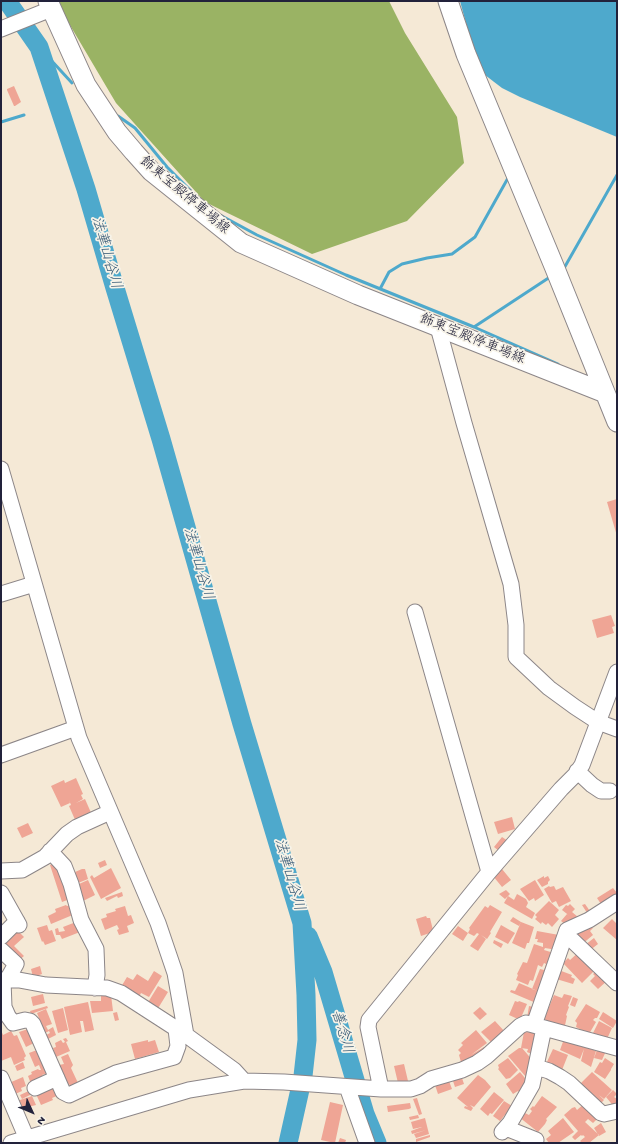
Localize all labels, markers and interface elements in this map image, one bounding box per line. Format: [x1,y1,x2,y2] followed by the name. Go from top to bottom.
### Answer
[136,154,232,238] street label: 飾東宝殿停車場線
[86,214,124,292] water label: 法華山谷川
[417,311,527,369] street label: 飾東宝殿停車場線
[178,525,216,603] water label: 法華山谷川
[269,836,307,914] water label: 法華山谷川
[326,1008,356,1056] water label: 善念川
[12,1092,52,1132] north arrow
[34,1114,47,1127] text: N

